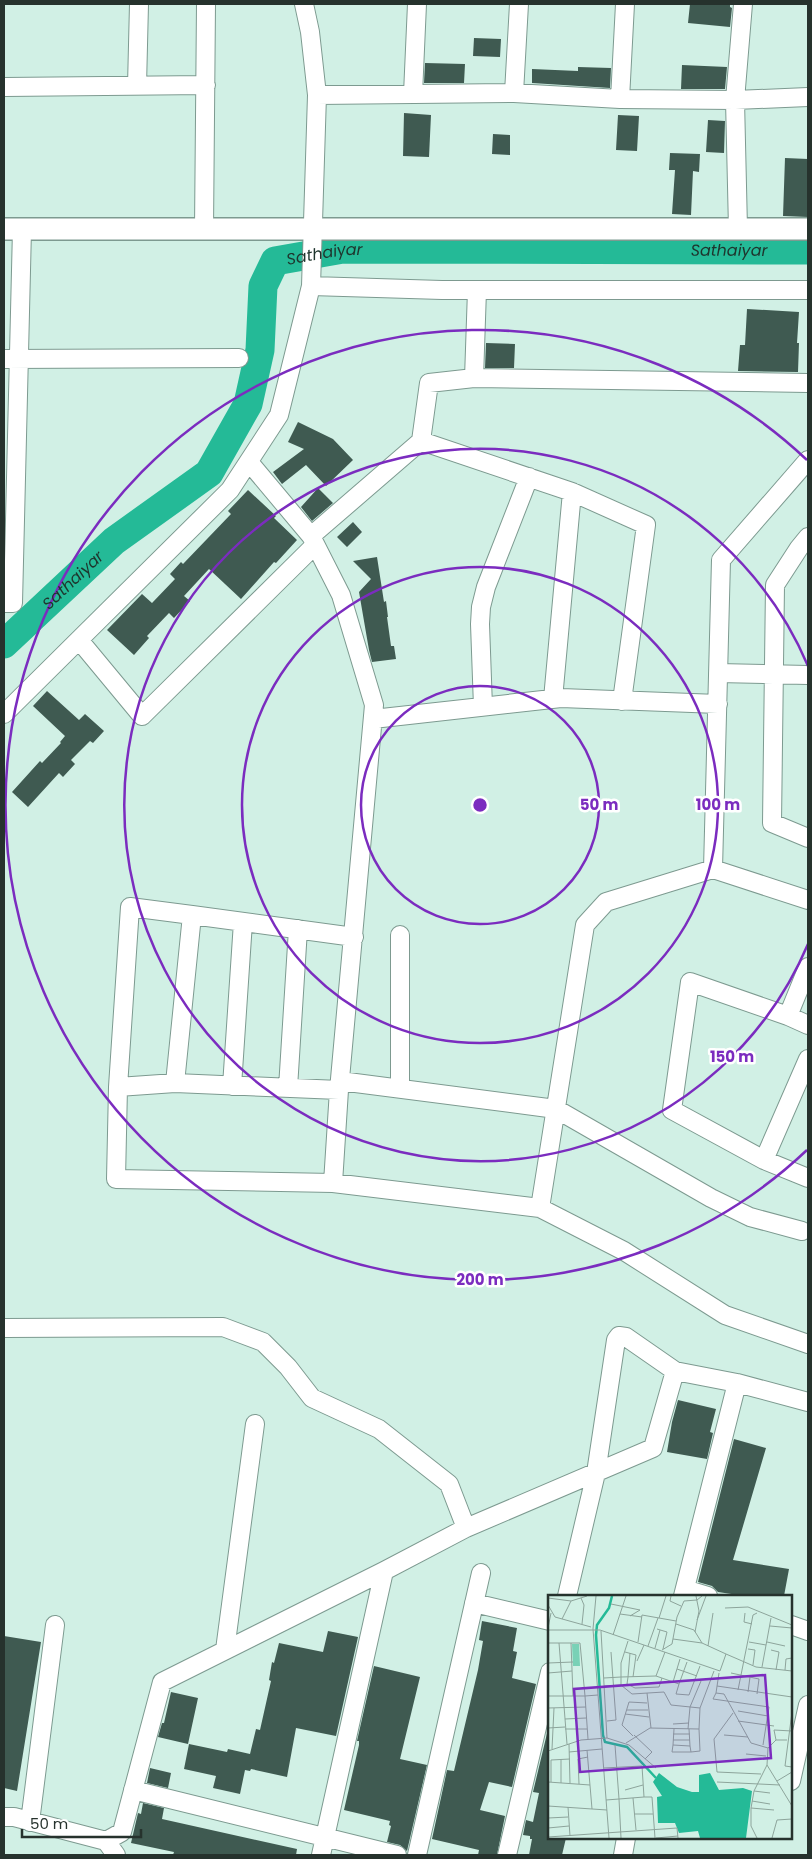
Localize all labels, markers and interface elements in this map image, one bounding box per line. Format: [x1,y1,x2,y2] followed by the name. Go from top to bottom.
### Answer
[285,238,364,271] water label: Sathaiyar
[691,239,769,262] water label: Sathaiyar
[37,545,110,615] water label: Sathaiyar
[580,794,618,815] text: 50 m
[696,794,740,815] text: 100 m
[471,796,489,814] centre of rings
[710,1046,754,1067] text: 150 m
[456,1269,504,1290] text: 200 m
[548,1595,792,1839] inset map
[22,1806,141,1838] scale bar
[30,1813,68,1834] text: 50 m

